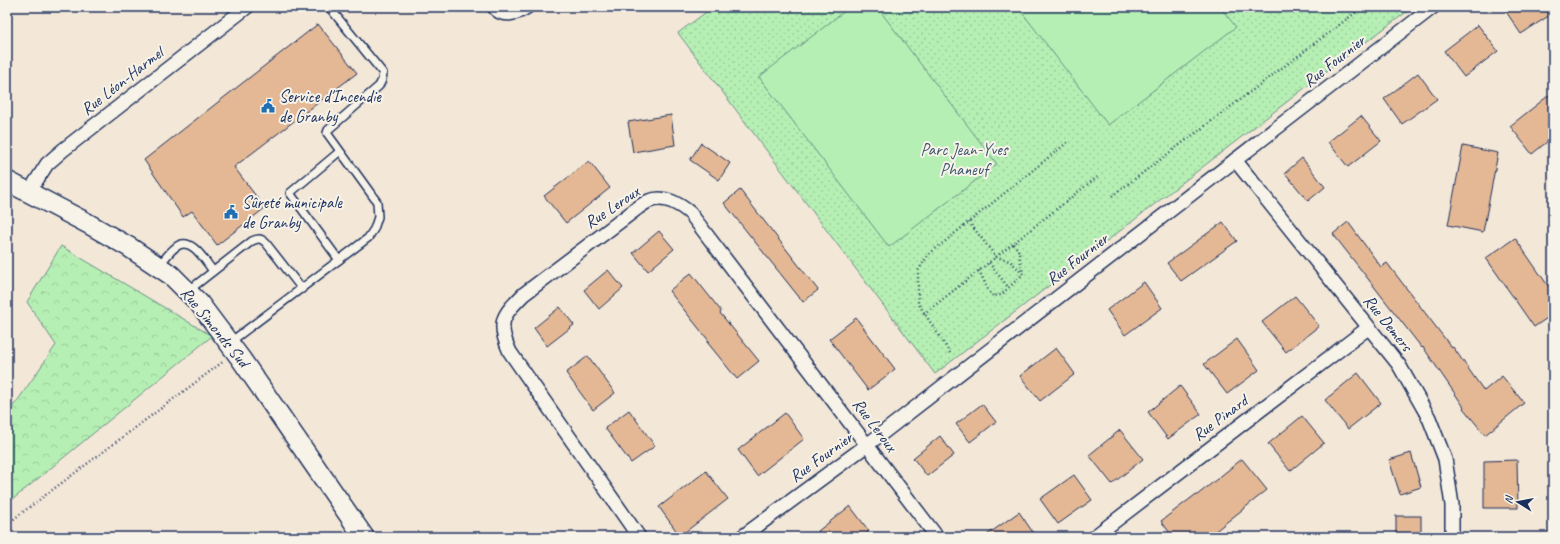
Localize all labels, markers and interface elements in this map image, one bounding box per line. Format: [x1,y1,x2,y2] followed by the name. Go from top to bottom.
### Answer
[1299,29,1371,92] street label: Rue Fournier
[77,41,170,120] street label: Rue Léon-Harmel
[279,86,382,127] place label: Service d'Incendie de Granby
[260,98,276,114] public building icon: Service d'Incendie de Granby
[921,139,1009,180] park label: Parc Jean-Yves Phaneuf
[581,180,644,233] street label: Rue Leroux
[242,192,343,233] place label: Sûreté municipale de Granby
[223,204,239,220] public building icon: Sûreté municipale de Granby
[1042,227,1114,290] street label: Rue Fournier
[176,283,256,374] street label: Rue Simonds Sud
[1359,290,1419,357] street label: Rue Demers
[1188,389,1254,446] street label: Rue Pinard
[848,394,903,457] street label: Rue Leroux
[785,426,858,487] street label: Rue Fournier
[1498,482,1538,522] north arrow
[1501,493,1516,505] text: N

